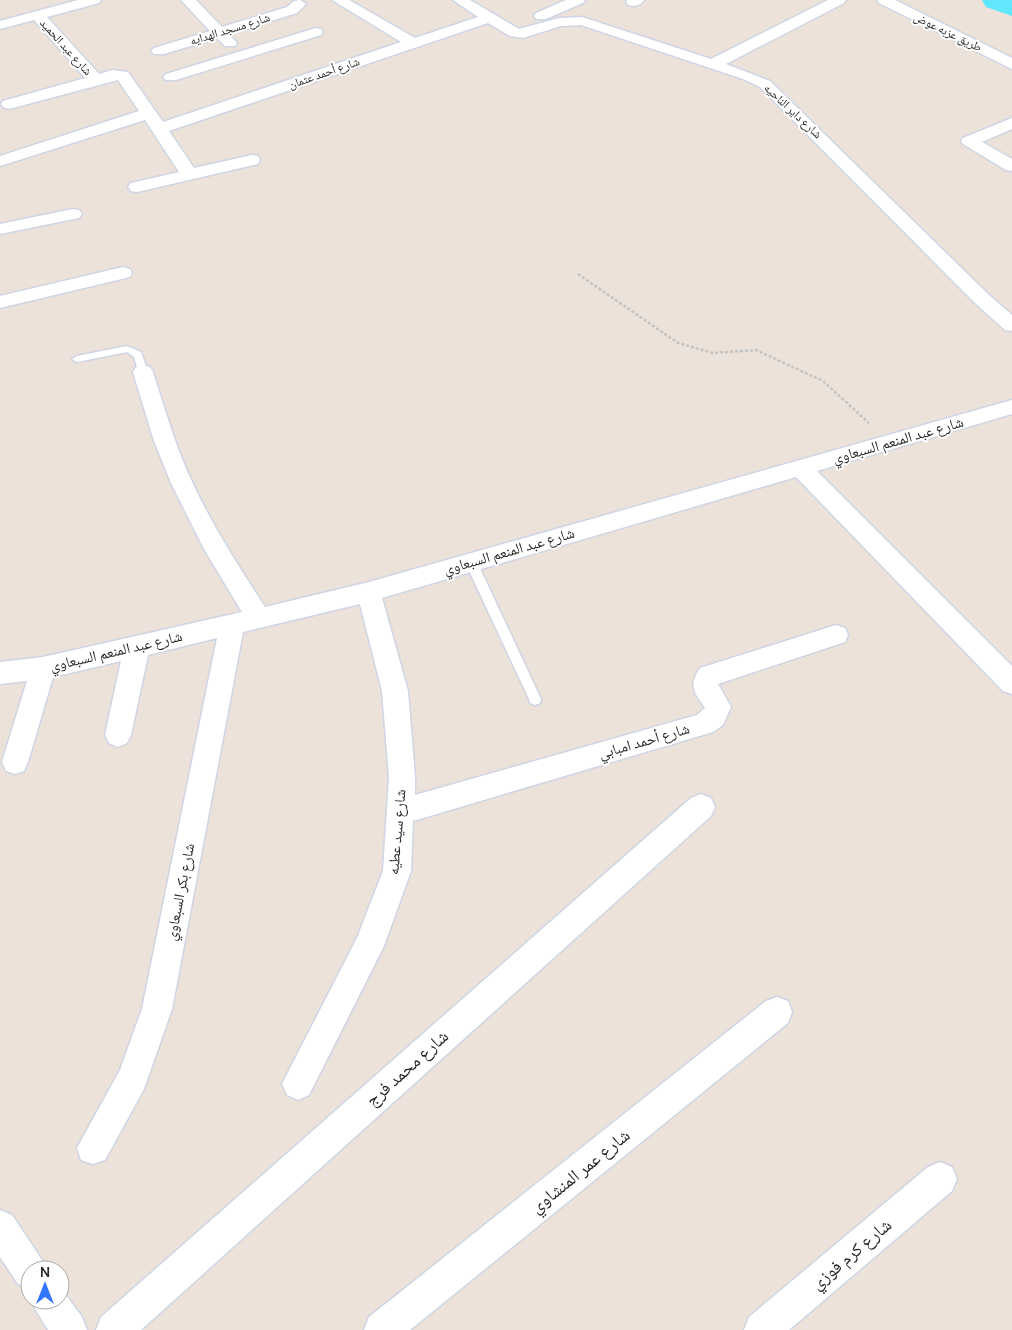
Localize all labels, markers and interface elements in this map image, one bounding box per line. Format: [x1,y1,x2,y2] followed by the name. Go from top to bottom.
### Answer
[188,8,272,49] street label: شارع مسجد الهدايه
[911,8,985,55] street label: طريق عزبه عوض
[36,15,97,79] street label: شارع عبد الحميد
[286,52,362,93] street label: شارع أحمد عثمان
[761,79,826,142] street label: شارع داير الناحيه
[830,411,966,470] street label: شارع عبد المنعم السبعاوي
[441,522,577,581] street label: شارع عبد المنعم السبعاوي
[48,625,185,678] street label: شارع عبد المنعم السبعاوي
[596,717,693,765] street label: شارع أحمد امبابي
[382,788,411,876] street label: شارع سيد عطيه
[160,841,201,943] street label: شارع بكر السبعاوي
[360,1024,454,1112] street label: شارع محمد فرج
[524,1122,637,1221] street label: شارع عمر المنشاوي
[805,1212,898,1297] street label: شارع كرم فوزي
[20,1260,70,1310] north arrow
[40,1262,50,1281] text: N

